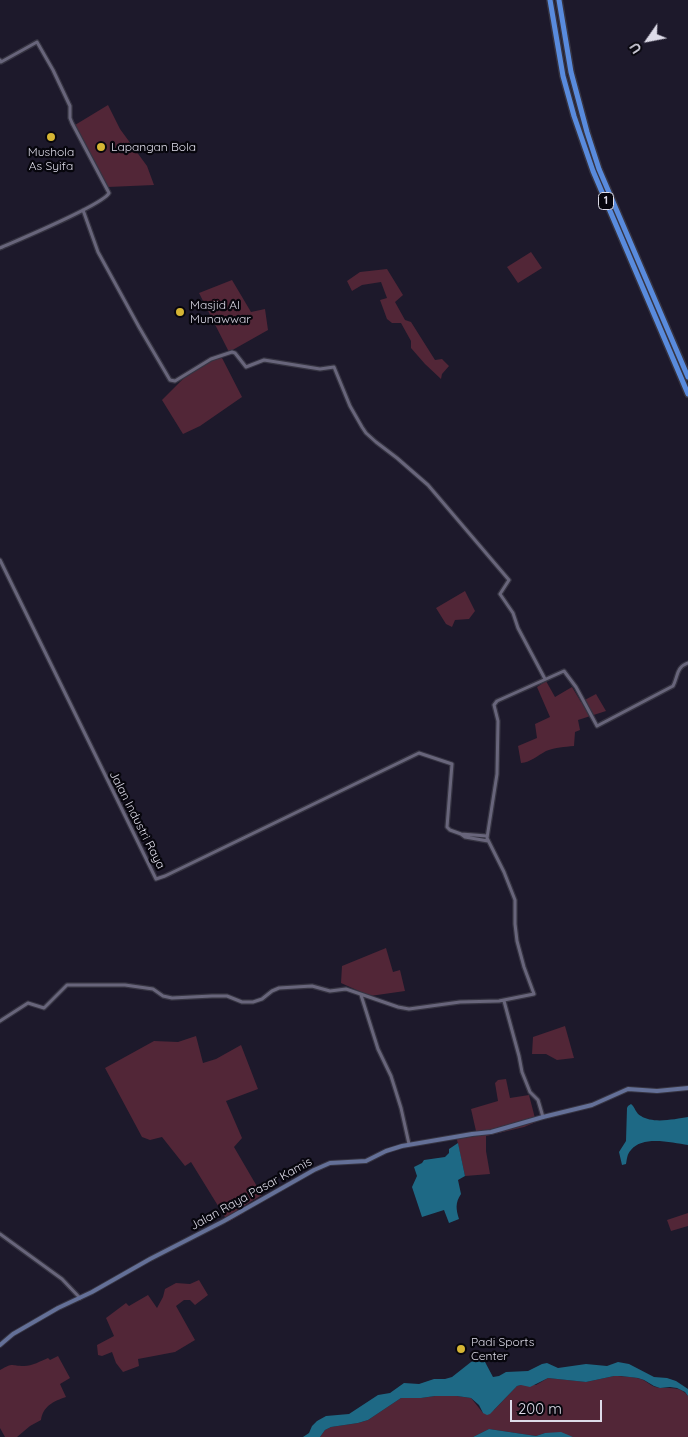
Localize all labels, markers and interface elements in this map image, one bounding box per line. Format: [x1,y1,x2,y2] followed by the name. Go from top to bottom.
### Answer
[623,15,673,65] north arrow
[625,39,646,57] text: U
[45,131,57,143] marker: Mushola As Syifa
[111,140,196,154] place label: Lapangan Bola
[95,141,107,153] marker: Lapangan Bola
[28,145,74,173] place label: Mushola As Syifa
[598,192,614,210] road number: 1
[190,298,251,326] place label: Masjid Al Munawwar
[174,306,186,318] marker: Masjid Al Munawwar
[106,769,168,871] street label: Jalan Industri Raya
[188,1155,314,1233] street label: Jalan Raya Pasar Kamis
[471,1335,534,1363] place label: Padi Sports Center
[455,1343,467,1355] marker: Padi Sports Center
[513,1390,606,1422] scale bar
[518,1399,562,1418] text: 200 m

